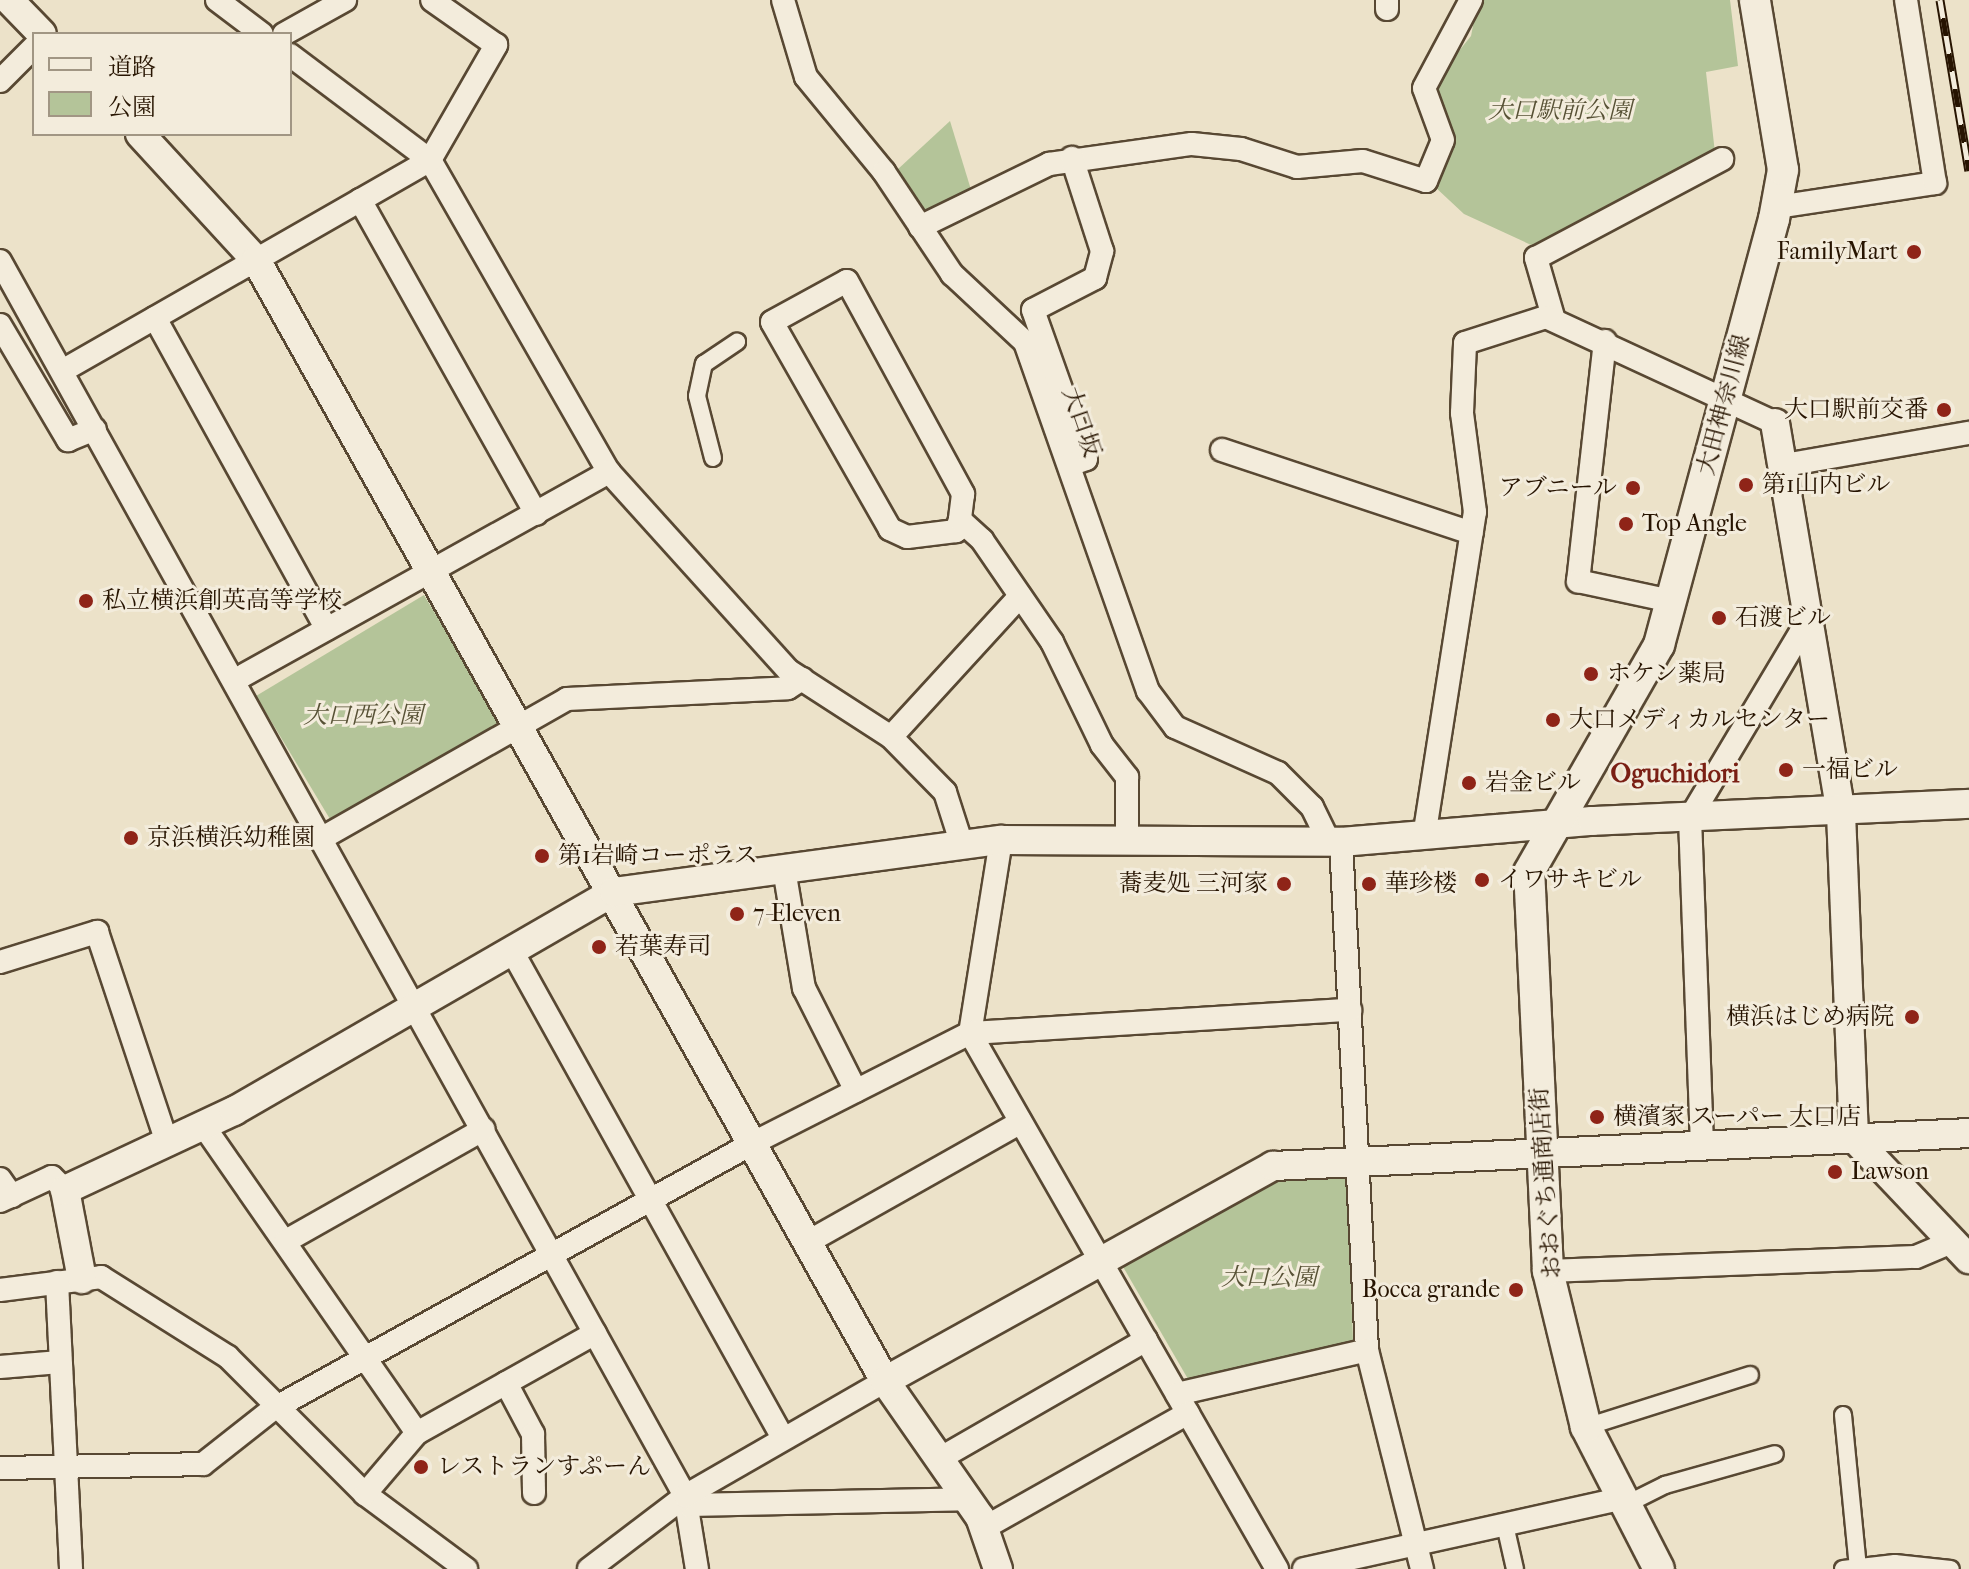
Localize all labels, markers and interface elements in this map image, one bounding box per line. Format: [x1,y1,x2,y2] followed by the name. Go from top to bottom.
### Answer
[32,32,292,136] legend
[108,53,156,81] text: 道路
[108,93,156,121] text: 公園
[1488,97,1632,125] park label: 大口駅前公園
[1777,238,1898,266] place label: FamilyMart
[1905,243,1923,261] marker: FamilyMart
[1691,332,1757,478] street label: 大田神奈川線
[1056,383,1106,461] street label: 大口坂
[1784,396,1928,424] place label: 大口駅前交番
[1935,401,1953,419] marker: 大口駅前交番
[1762,471,1891,499] place label: 第1山内ビル
[1497,474,1617,502] place label: アブニール
[1737,476,1755,494] marker: 第1山内ビル
[1624,479,1642,497] marker: アブニール
[1642,510,1747,538] place label: Top Angle
[1617,515,1635,533] marker: Top Angle
[102,587,342,615] place label: 私立横浜創英高等学校
[77,592,95,610] marker: 私立横浜創英高等学校
[1735,604,1831,632] place label: 石渡ビル
[1710,609,1728,627] marker: 石渡ビル
[1607,660,1727,688] place label: ホケン薬局
[1582,665,1600,683] marker: ホケン薬局
[303,702,423,730] park label: 大口西公園
[1569,706,1833,734] place label: 大口メディカルセンター
[1544,711,1562,729] marker: 大口メディカルセンター
[1802,756,1898,784] place label: 一福ビル
[1611,758,1739,790] district label: Oguchidori
[1777,761,1795,779] marker: 一福ビル
[1485,769,1581,797] place label: 岩金ビル
[1460,774,1478,792] marker: 岩金ビル
[147,824,315,852] place label: 京浜横浜幼稚園
[122,829,140,847] marker: 京浜横浜幼稚園
[558,842,759,870] place label: 第1岩崎コーポラス
[533,847,551,865] marker: 第1岩崎コーポラス
[1498,866,1642,894] place label: イワサキビル
[1119,870,1268,898] place label: 蕎麦処 三河家
[1385,870,1457,898] place label: 華珍楼
[1473,871,1491,889] marker: イワサキビル
[1275,875,1293,893] marker: 蕎麦処 三河家
[1360,875,1378,893] marker: 華珍楼
[753,900,841,928] place label: 7-Eleven
[728,905,746,923] marker: 7-Eleven
[615,933,711,961] place label: 若葉寿司
[590,938,608,956] marker: 若葉寿司
[1726,1003,1894,1031] place label: 横浜はじめ病院
[1901,1006,1923,1028] marker: 横浜はじめ病院
[1525,1086,1567,1280] street label: おおぐち通商店街
[1613,1103,1862,1131] place label: 横濱家 スーパー 大口店
[1588,1108,1606,1126] marker: 横濱家 スーパー 大口店
[1851,1158,1929,1186] place label: Lawson
[1826,1163,1844,1181] marker: Lawson
[1221,1264,1317,1292] park label: 大口公園
[1362,1276,1500,1304] place label: Bocca grande
[1507,1281,1525,1299] marker: Bocca grande
[437,1453,653,1481] place label: レストランすぷーん
[412,1458,430,1476] marker: レストランすぷーん

